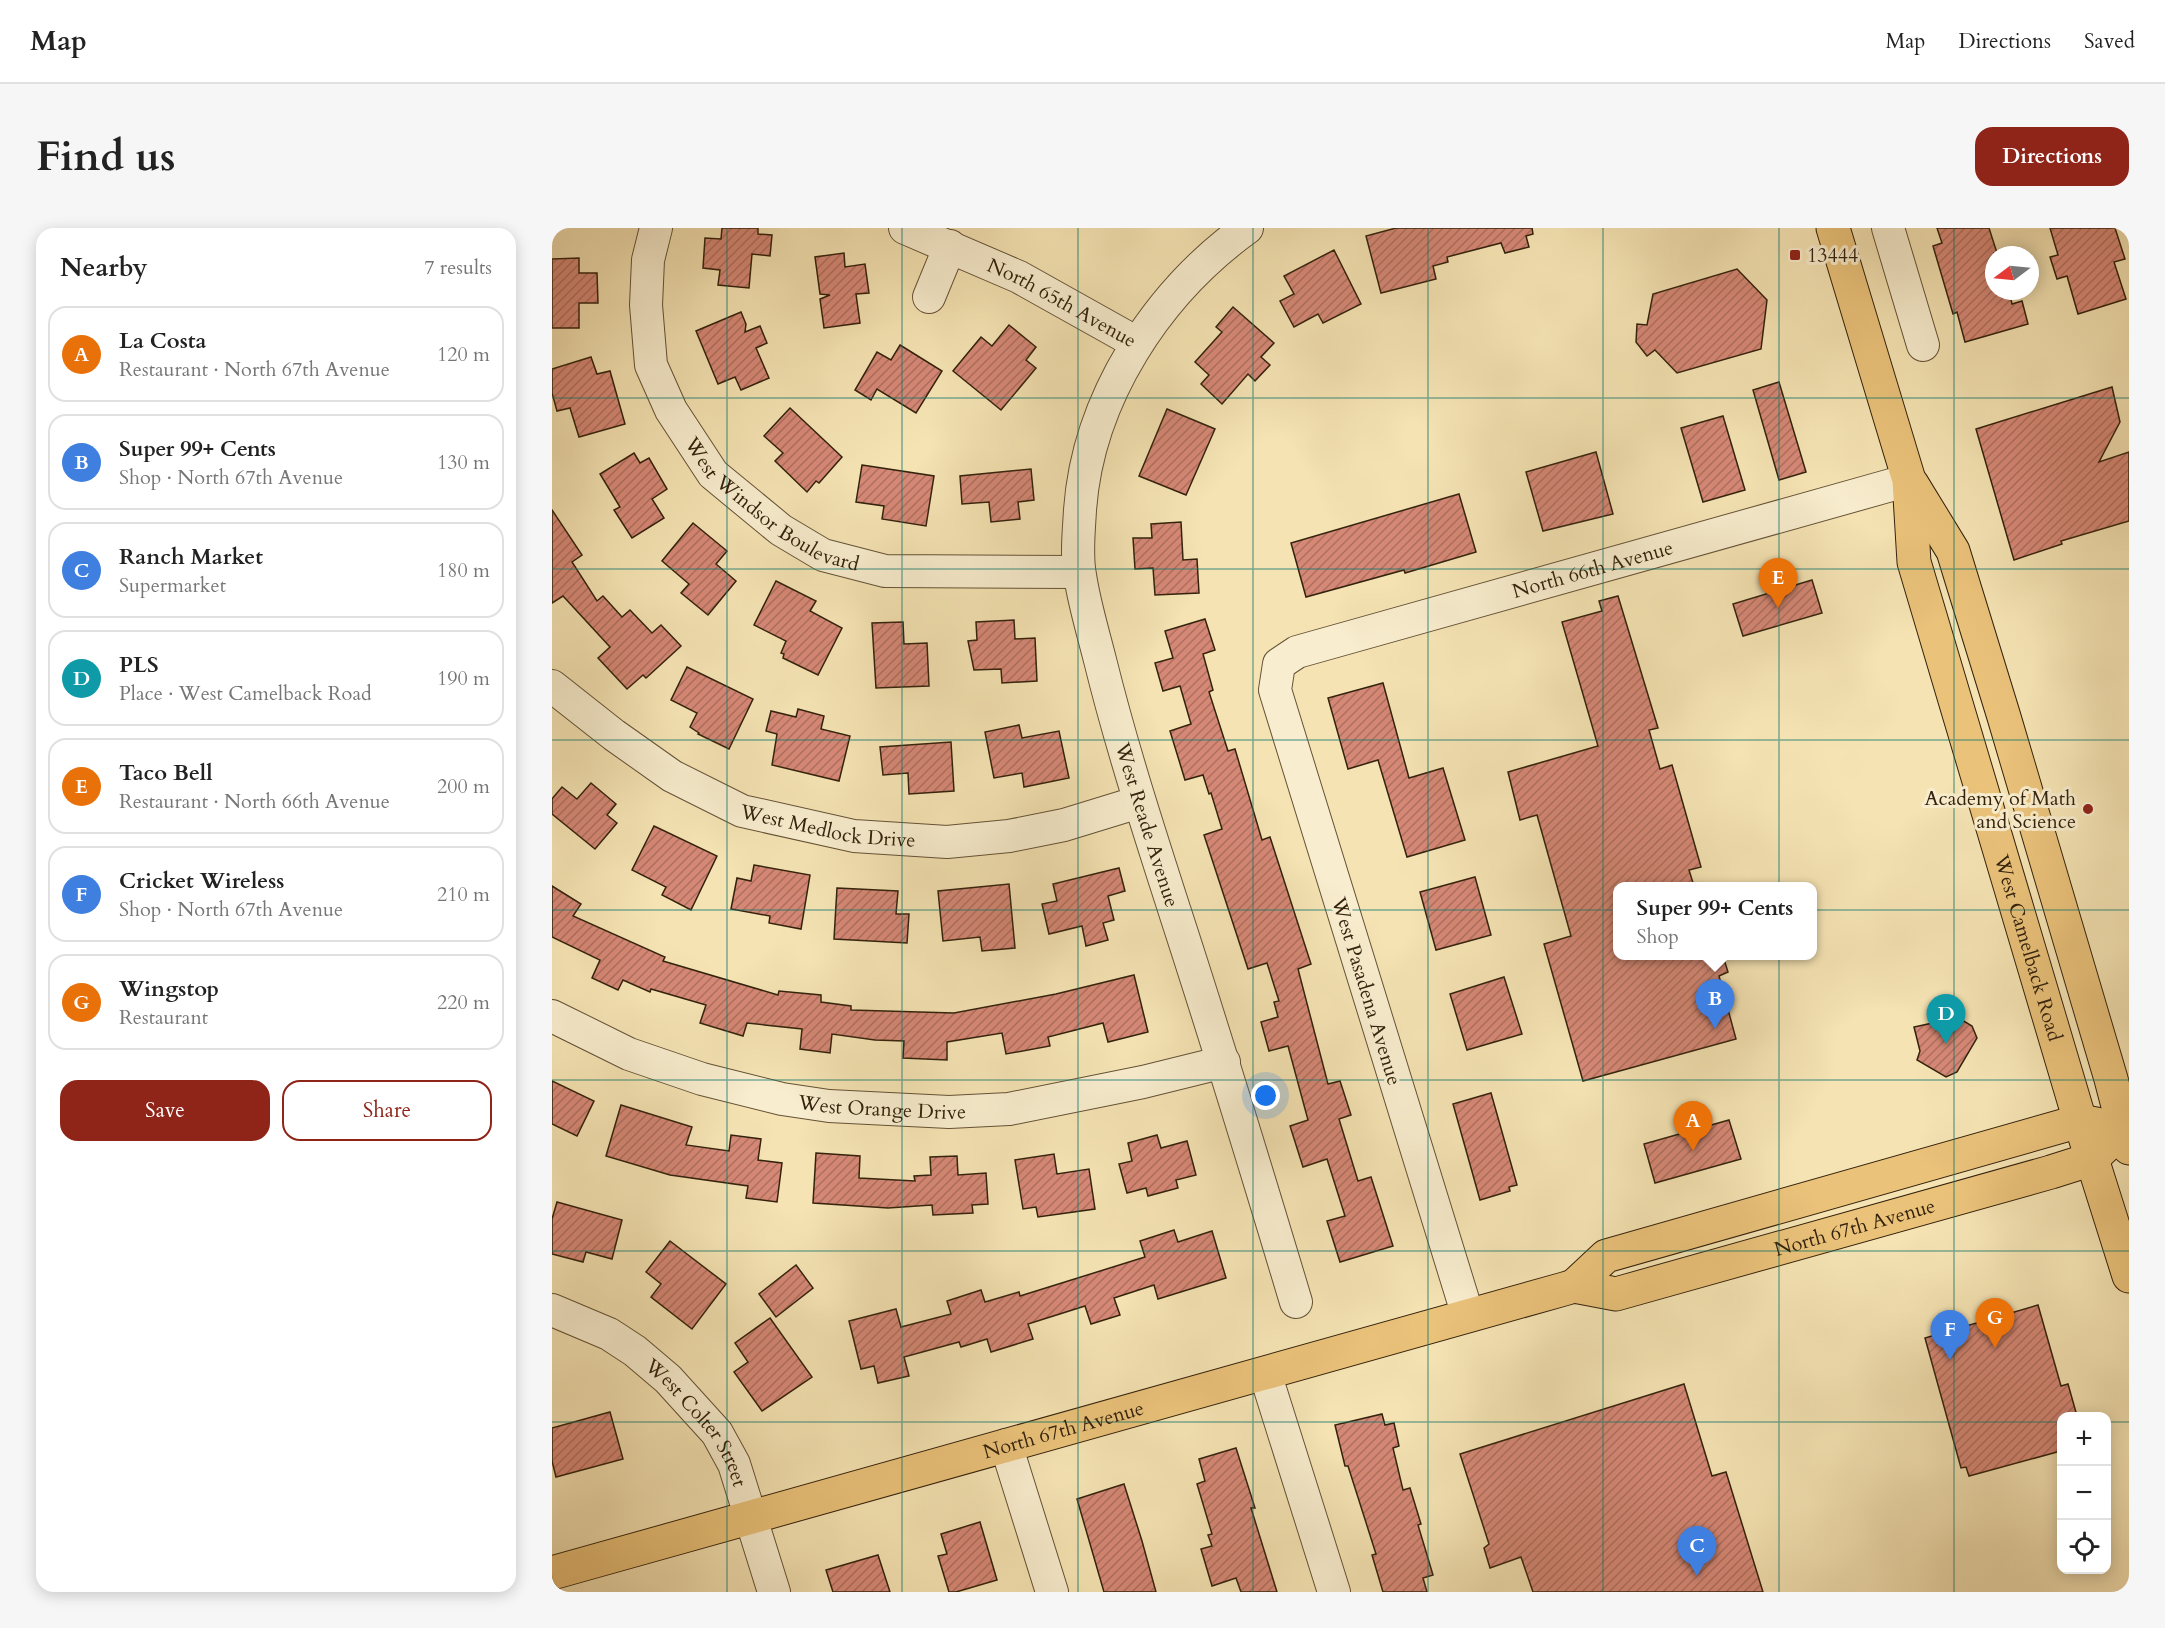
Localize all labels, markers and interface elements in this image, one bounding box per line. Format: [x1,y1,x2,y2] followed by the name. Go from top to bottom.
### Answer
[30,22,87,60] text: Map
[1885,27,1925,56] text: Map
[1958,27,2051,56] text: Directions
[2084,27,2135,56] text: Saved
[1975,127,2129,186] button: Directions
[36,128,176,185] text: Find us
[1807,242,1858,269] place label: 13444
[1985,246,2039,300] north arrow
[1788,248,1802,262] marker: 13444
[60,250,148,285] text: Nearby
[983,252,1141,354] street label: North 65th Avenue
[424,254,492,281] text: 7 results
[119,326,207,356] text: La Costa
[74,341,89,368] text: A
[437,341,490,368] text: 120 m
[119,356,390,383] text: Restaurant · North 67th Avenue
[678,431,862,578] street label: West Windsor Boulevard
[119,434,276,464] text: Super 99+ Cents
[74,449,89,476] text: B
[437,449,490,476] text: 130 m
[119,464,343,491] text: Shop · North 67th Avenue
[1509,534,1676,605] street label: North 66th Avenue
[119,542,263,572] text: Ranch Market
[74,557,89,584] text: C
[437,557,490,584] text: 180 m
[1758,558,1798,608] pin: E
[119,572,226,599] text: Supermarket
[119,650,159,680] text: PLS
[73,665,90,692] text: D
[437,665,490,692] text: 190 m
[119,680,372,707] text: Place · West Camelback Road
[1109,738,1186,911] street label: West Reade Avenue
[119,758,213,788] text: Taco Bell
[75,773,88,800] text: E
[437,773,490,800] text: 200 m
[1924,785,2076,835] place label: Academy of Math and Science
[119,788,390,815] text: Restaurant · North 66th Avenue
[737,798,916,854] street label: West Medlock Drive
[2081,802,2095,816] marker: Academy of Math and Science
[1987,851,2069,1045] street label: West Camelback Road
[119,866,285,896] text: Cricket Wireless
[76,881,87,908] text: F
[437,881,490,908] text: 210 m
[1613,882,1817,960] popup
[1325,893,1408,1088] street label: West Pasadena Avenue
[1637,893,1793,923] text: Super 99+ Cents
[119,896,343,923] text: Shop · North 67th Avenue
[1637,923,1679,950] text: Shop
[119,974,219,1004] text: Wingstop
[1696,980,1734,1029] pin: B
[73,989,90,1016] text: G
[437,989,490,1016] text: 220 m
[1926,994,1966,1044] pin: D
[119,1004,208,1031] text: Restaurant
[60,1080,270,1141] button: Save
[282,1080,492,1141] button: Share
[1251,1081,1280,1110] your location
[795,1088,967,1126] street label: West Orange Drive
[1674,1102,1712,1151] pin: A
[1771,1192,1938,1263] street label: North 67th Avenue
[1976,1298,2014,1348] pin: G
[1930,1310,1970,1360] pin: F
[639,1352,753,1491] street label: West Colter Street
[980,1395,1147,1465] street label: North 67th Avenue
[2057,1412,2111,1574] map controls
[2057,1412,2111,1466] button: +
[2057,1466,2111,1520] button: −
[2057,1520,2111,1574] button: locate
[1678,1526,1716,1576] pin: C

